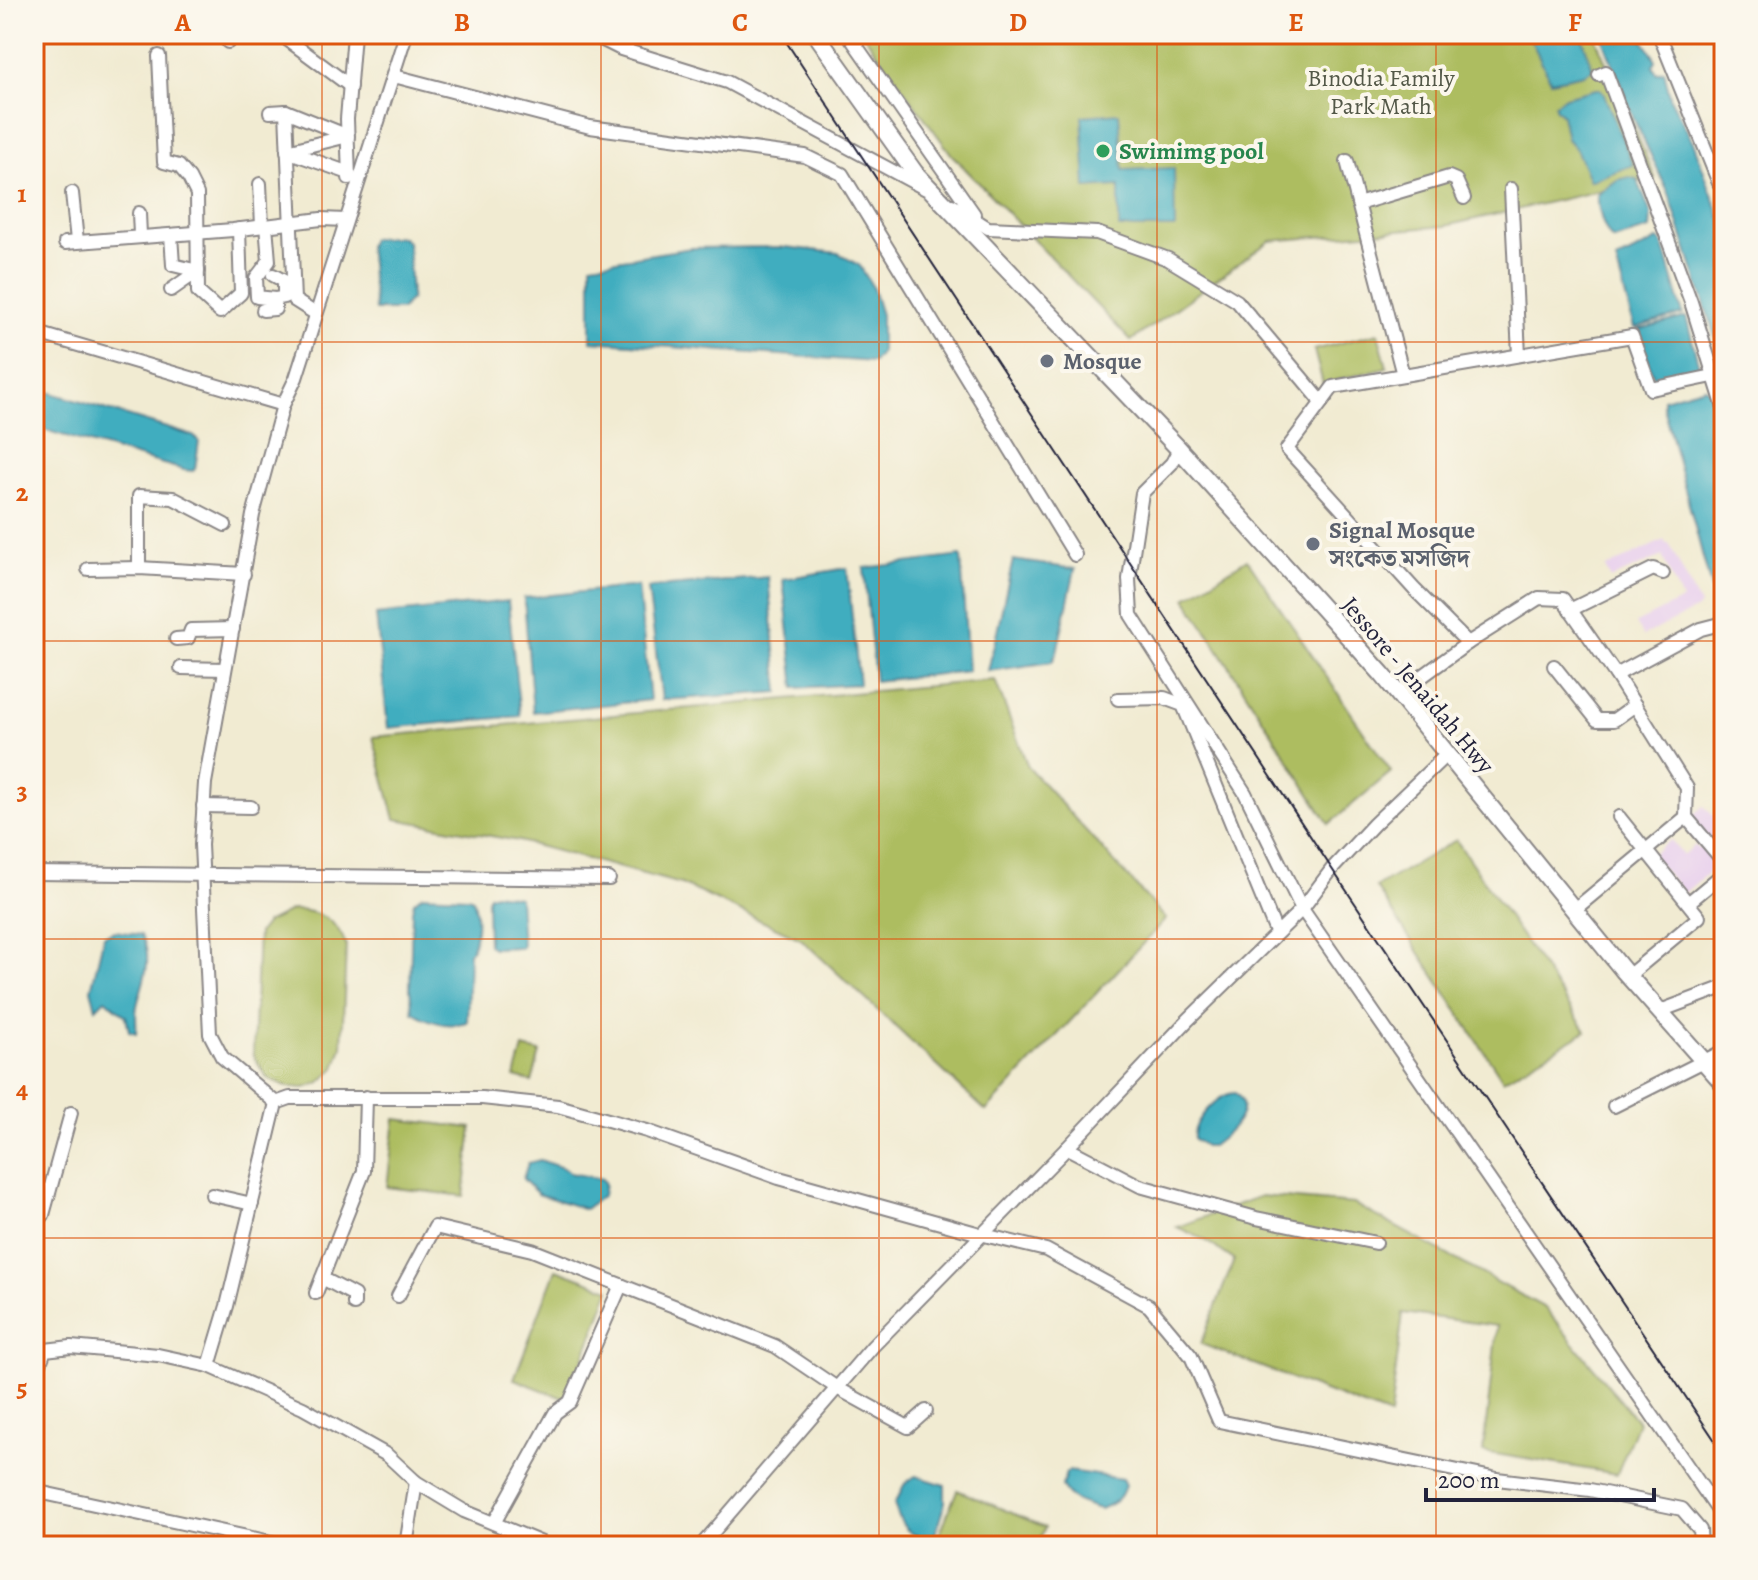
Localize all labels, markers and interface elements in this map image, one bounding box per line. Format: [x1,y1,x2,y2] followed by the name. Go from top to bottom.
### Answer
[174,5,192,40] text: A
[454,5,470,40] text: B
[732,5,748,40] text: C
[1009,5,1027,40] text: D
[1288,5,1304,40] text: E
[1568,5,1582,40] text: F
[1307,62,1455,122] park label: Binodia Family Park Math
[1119,135,1264,167] place label: Swimimg pool
[1094,142,1112,160] marker: Swimimg pool
[17,176,27,211] text: 1
[1063,345,1142,377] place label: Mosque
[1038,352,1056,370] marker: Mosque
[16,475,29,510] text: 2
[1328,514,1475,574] place label: Signal Mosque সংকেত মসজিদ
[1304,535,1322,553] marker: Signal Mosque সংকেত মসজিদ
[1335,590,1502,780] street label: Jessore - Jenaidah Hwy
[16,773,28,808] text: 3
[16,1072,28,1107] text: 4
[16,1370,28,1405] text: 5
[1426,1452,1654,1502] scale bar
[1438,1464,1500,1496] text: 200 m

